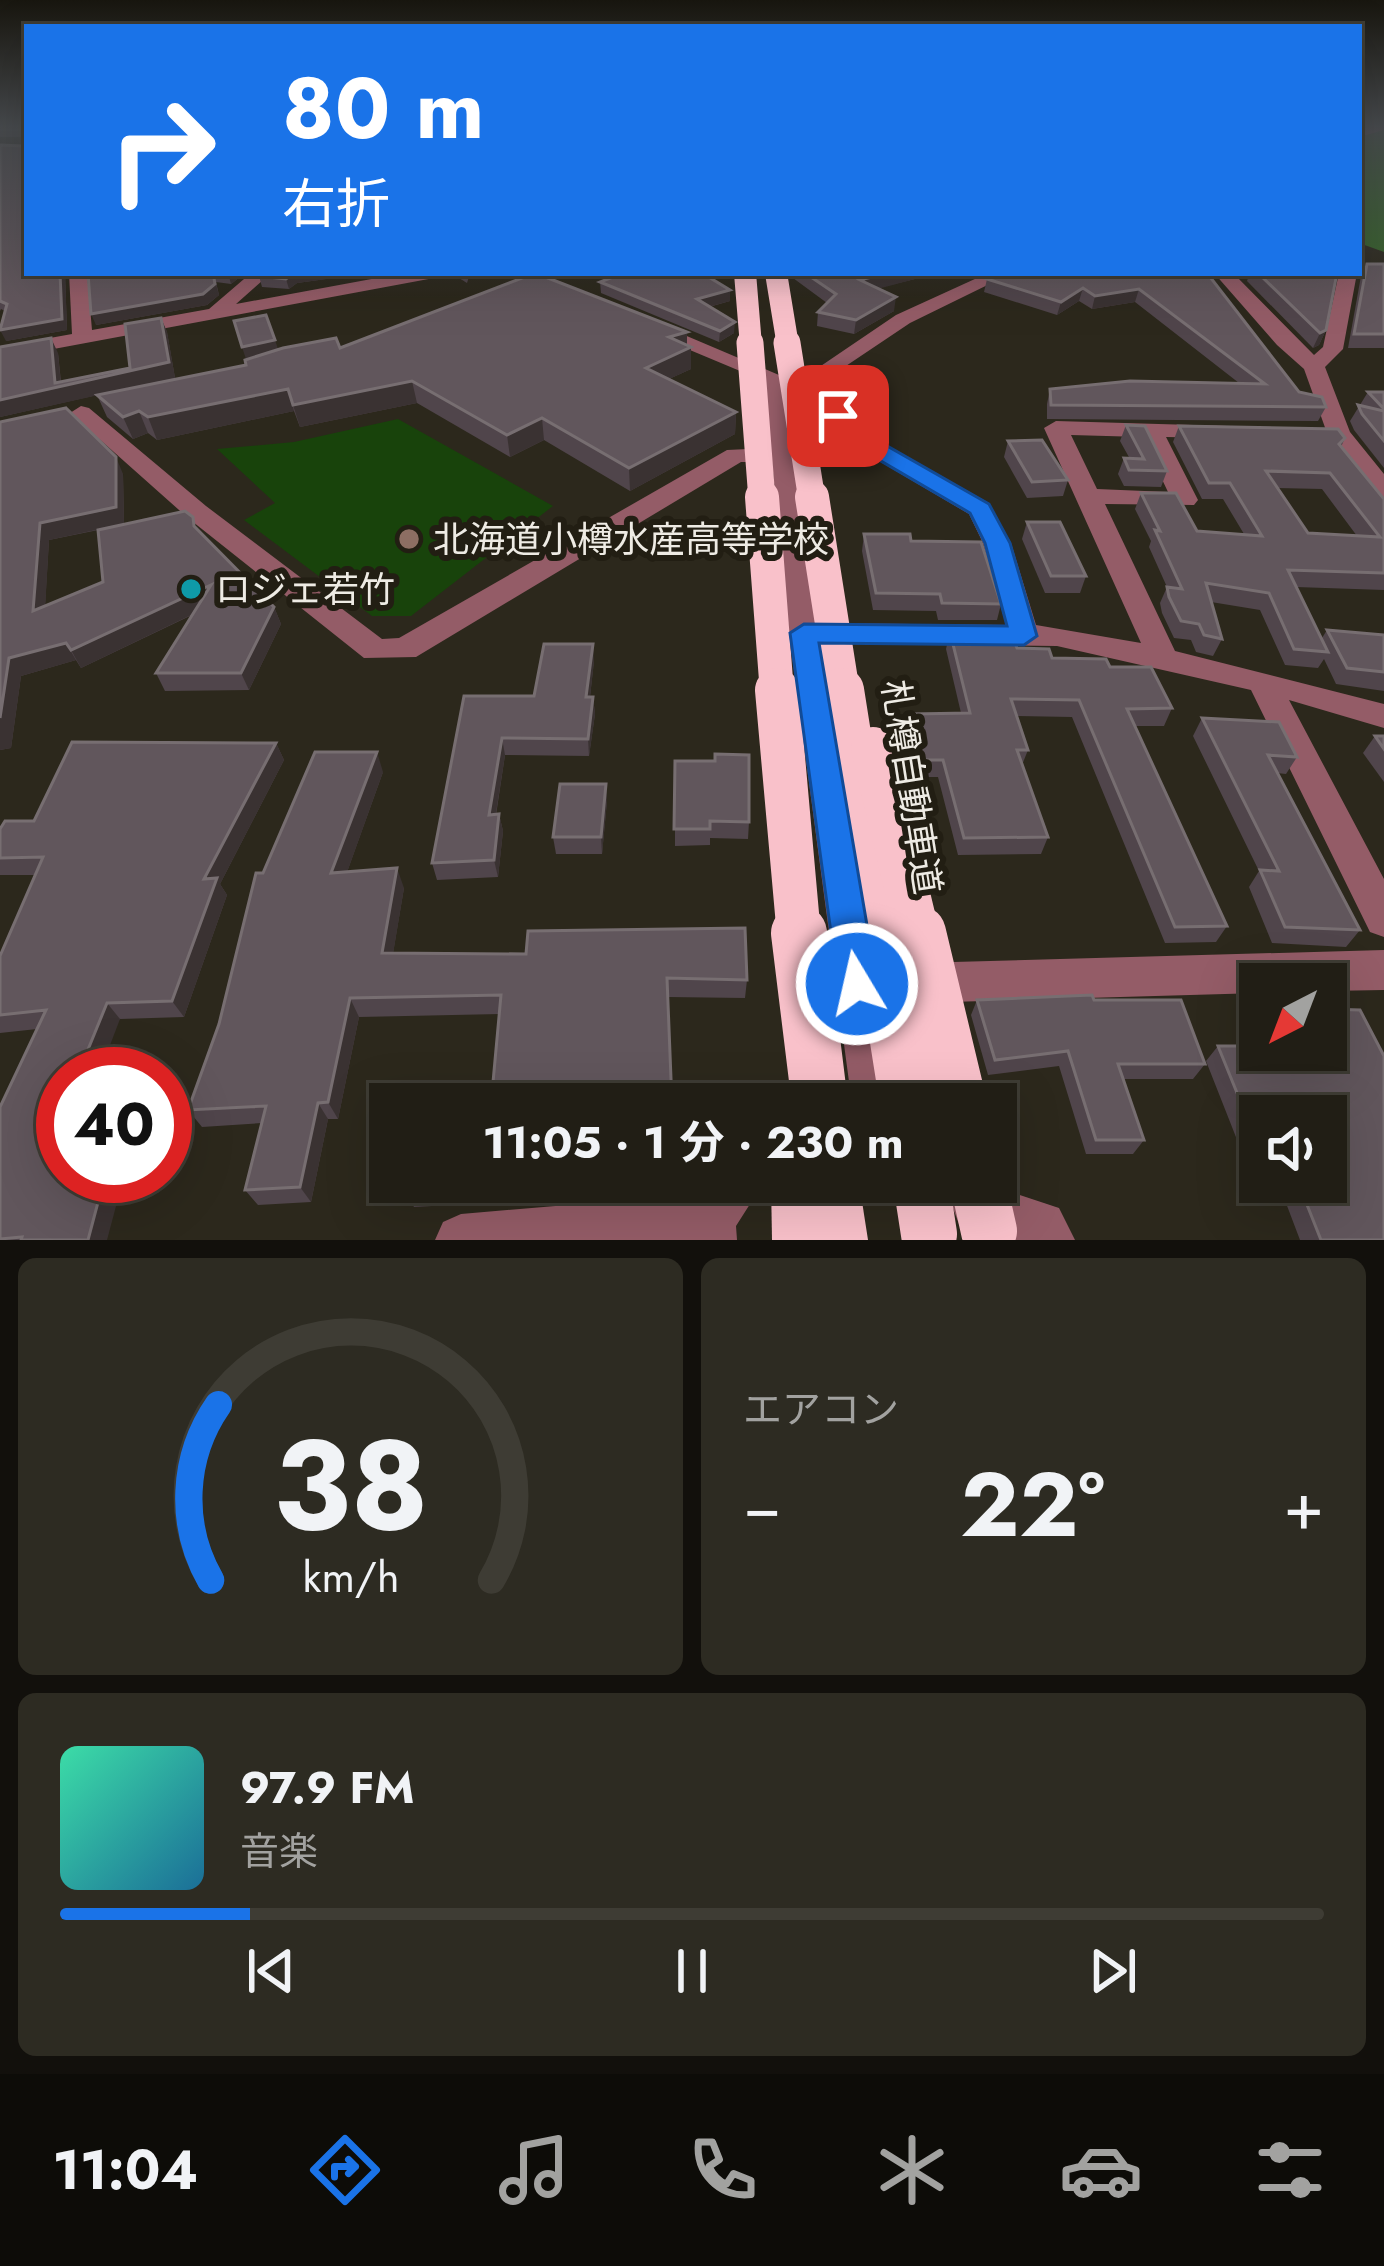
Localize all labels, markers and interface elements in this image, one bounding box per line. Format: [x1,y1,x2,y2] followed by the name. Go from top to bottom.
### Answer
[282,48,484,170] text: 80 m
[84,72,240,228] icon: right
[282,165,390,243] text: 右折
[787,365,889,467] pin
[805,383,871,449] icon: arrive
[433,513,829,565] place label: 北海道小樽水産高等学校
[396,526,422,552] marker: 北海道小樽水産高等学校
[215,563,395,615] place label: ロジェ若竹
[178,576,204,602] marker: ロジェ若竹
[869,676,955,898] street label: 札樽自動車道
[794,921,920,1047] position arrow
[1239,963,1347,1071] north arrow
[1239,963,1347,1203] map controls
[36,1047,192,1203] speed limit sign: 40
[1239,1095,1347,1203] button: sound
[482,1110,904,1175] text: 11:05 · 1 分 · 230 m
[743,1381,899,1438] text: エアコン
[273,1395,428,1576] text: 38
[960,1440,1105,1570] text: 22°
[743,1458,782,1554] text: −
[1283,1458,1324,1554] text: +
[302,1545,399,1607] text: km/h
[240,1755,414,1820] text: 97.9 FM
[240,1823,318,1880] text: 音楽
[238,1938,304,2004] icon: previous
[659,1938,725,2004] icon: pause
[1080,1938,1146,2004] icon: next
[303,2128,387,2212] icon: directions
[492,2128,576,2212] icon: music
[681,2128,765,2212] icon: phone
[870,2128,954,2212] icon: climate
[1059,2128,1143,2212] icon: car
[1248,2128,1332,2212] icon: filters
[52,2131,198,2209] text: 11:04

